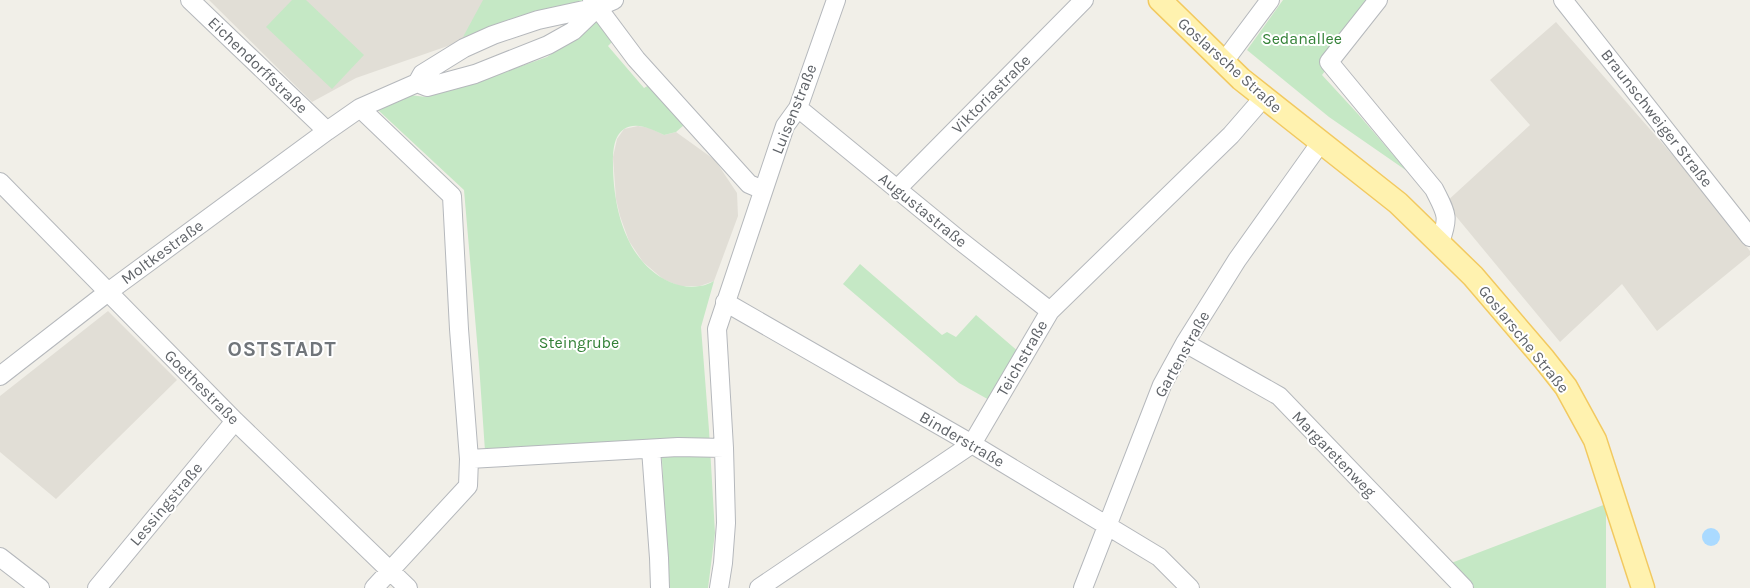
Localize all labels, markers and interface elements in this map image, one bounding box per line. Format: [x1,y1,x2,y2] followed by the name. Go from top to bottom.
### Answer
[204,13,312,117] street label: Eichendorffstraße
[1174,13,1286,117] street label: Goslarsche Straße
[1262,29,1342,48] park label: Sedanallee
[1597,45,1717,191] street label: Braunschweiger Straße
[948,51,1034,137] street label: Viktoriastraße
[767,61,821,157] street label: Luisenstraße
[875,169,971,251] street label: Augustastraße
[117,216,207,288] street label: Moltkestraße
[1475,281,1573,397] street label: Goslarsche Straße
[1150,307,1214,401] street label: Gartenstraße
[993,317,1051,399] street label: Teichstraße
[539,333,619,352] park label: Steingrube
[227,337,337,361] district label: OSTSTADT
[161,346,243,428] street label: Goethestraße
[916,407,1008,471] street label: Binderstraße
[1288,407,1380,501] street label: Margaretenweg
[126,458,206,550] street label: Lessingstraße

